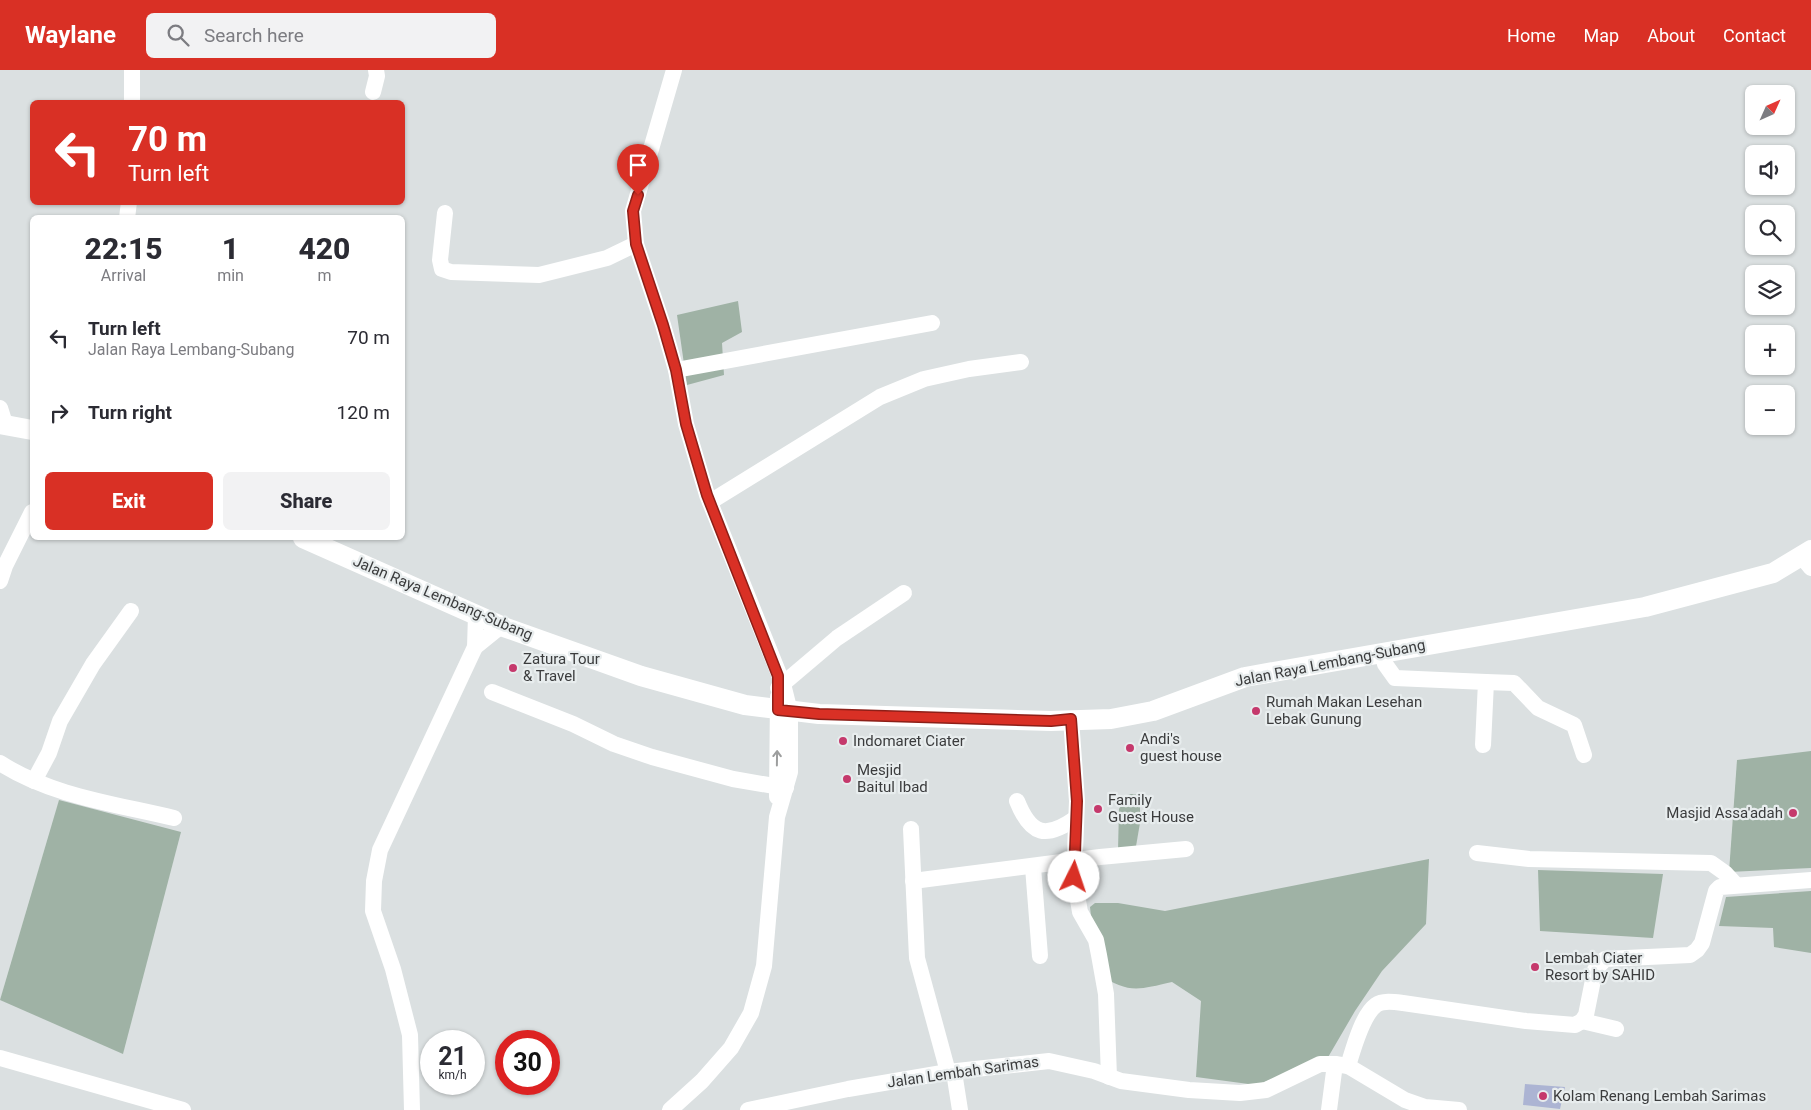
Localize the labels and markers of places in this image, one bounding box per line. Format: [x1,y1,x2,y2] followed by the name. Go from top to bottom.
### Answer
[617,144,659,195] pin
[523,650,600,685] place label: Zatura Tour & Travel
[507,662,519,674] marker: Zatura Tour & Travel
[1266,693,1422,728] place label: Rumah Makan Lesehan Lebak Gunung
[1250,705,1262,717] marker: Rumah Makan Lesehan Lebak Gunung
[1140,730,1222,765] place label: Andi's guest house
[853,732,965,750] place label: Indomaret Ciater
[837,735,849,747] marker: Indomaret Ciater
[1124,742,1136,754] marker: Andi's guest house
[857,761,928,796] place label: Mesjid Baitul Ibad
[841,773,853,785] marker: Mesjid Baitul Ibad
[1108,791,1194,826] place label: Family Guest House
[1092,803,1104,815] marker: Family Guest House
[1666,804,1783,822] place label: Masjid Assa'adah
[1787,807,1799,819] marker: Masjid Assa'adah
[1545,949,1655,984] place label: Lembah Ciater Resort by SAHID
[1529,961,1541,973] marker: Lembah Ciater Resort by SAHID
[1553,1087,1766,1105] place label: Kolam Renang Lembah Sarimas
[1537,1090,1549,1102] marker: Kolam Renang Lembah Sarimas

